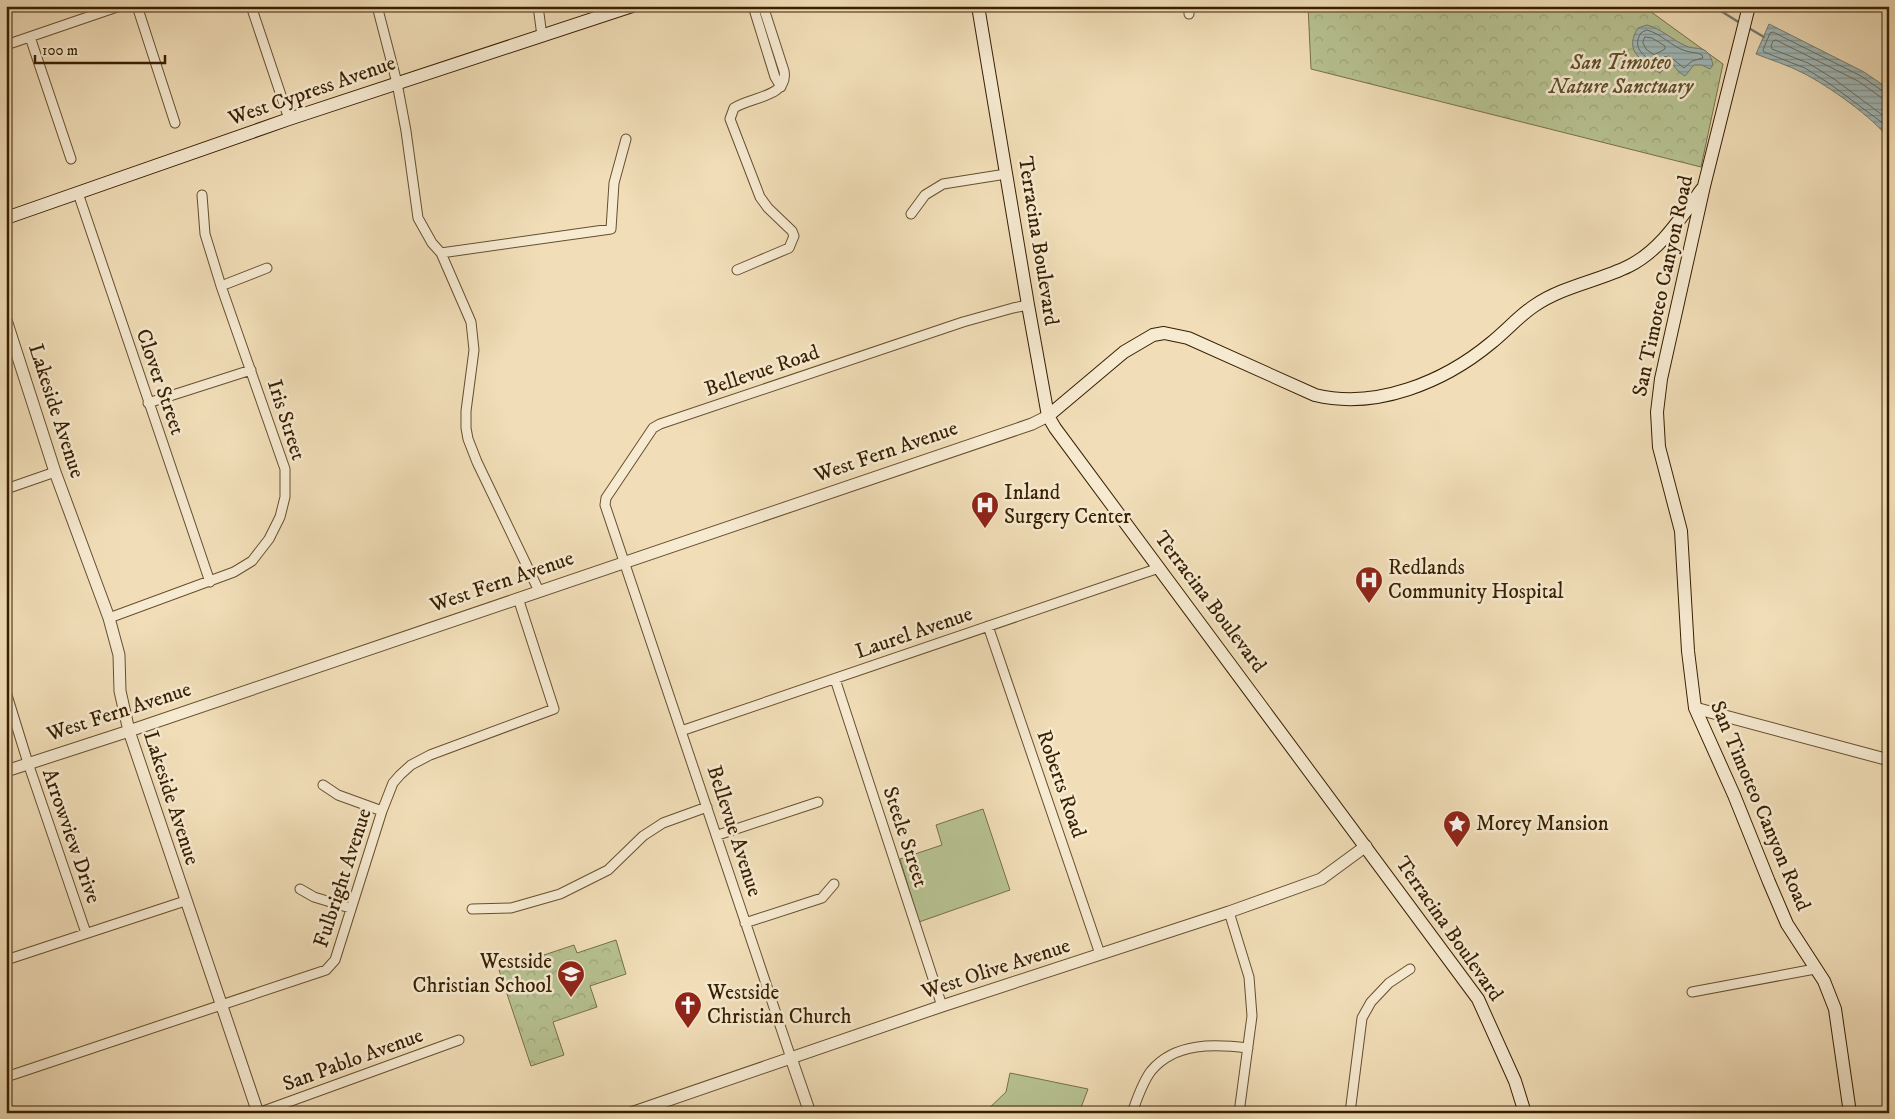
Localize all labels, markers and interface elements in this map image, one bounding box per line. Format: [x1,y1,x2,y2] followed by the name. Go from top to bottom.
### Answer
[35,32,165,64] scale bar
[42,41,78,60] text: 100 m
[224,50,399,132] street label: West Cypress Avenue
[1548,50,1695,100] park label: San Timoteo Nature Sanctuary
[1012,155,1064,328] street label: Terracina Boulevard
[1627,173,1699,399] street label: San Timoteo Canyon Road
[130,326,190,439] street label: Clover Street
[701,339,823,403] street label: Bellevue Road
[22,341,90,482] street label: Lakeside Avenue
[261,376,311,464] street label: Iris Street
[810,415,961,489] street label: West Fern Avenue
[1004,480,1131,530] place label: Inland Surgery Center
[970,490,1000,529] hospital icon: Inland Surgery Center
[1148,526,1272,678] street label: Terracina Boulevard
[426,545,577,619] street label: West Fern Avenue
[1388,555,1564,605] place label: Redlands Community Hospital
[1354,565,1384,604] hospital icon: Redlands Community Hospital
[852,601,976,665] street label: Laurel Avenue
[43,676,195,748] street label: West Fern Avenue
[1704,697,1816,915] street label: San Timoteo Canyon Road
[1030,727,1092,842] street label: Roberts Road
[137,728,205,869] street label: Lakeside Avenue
[701,762,768,900] street label: Bellevue Avenue
[36,765,106,907] street label: Arrowview Drive
[877,783,934,891] street label: Steele Street
[308,805,378,951] street label: Fulbright Avenue
[1442,809,1472,848] place icon: Morey Mansion
[1476,811,1609,837] place label: Morey Mansion
[1389,852,1509,1007] street label: Terracina Boulevard
[918,933,1074,1006] street label: West Olive Avenue
[413,949,553,999] place label: Westside Christian School
[556,959,586,998] school or university icon: Westside Christian School
[706,980,852,1030] place label: Westside Christian Church
[673,990,703,1029] church icon: Westside Christian Church
[279,1022,427,1097] street label: San Pablo Avenue

